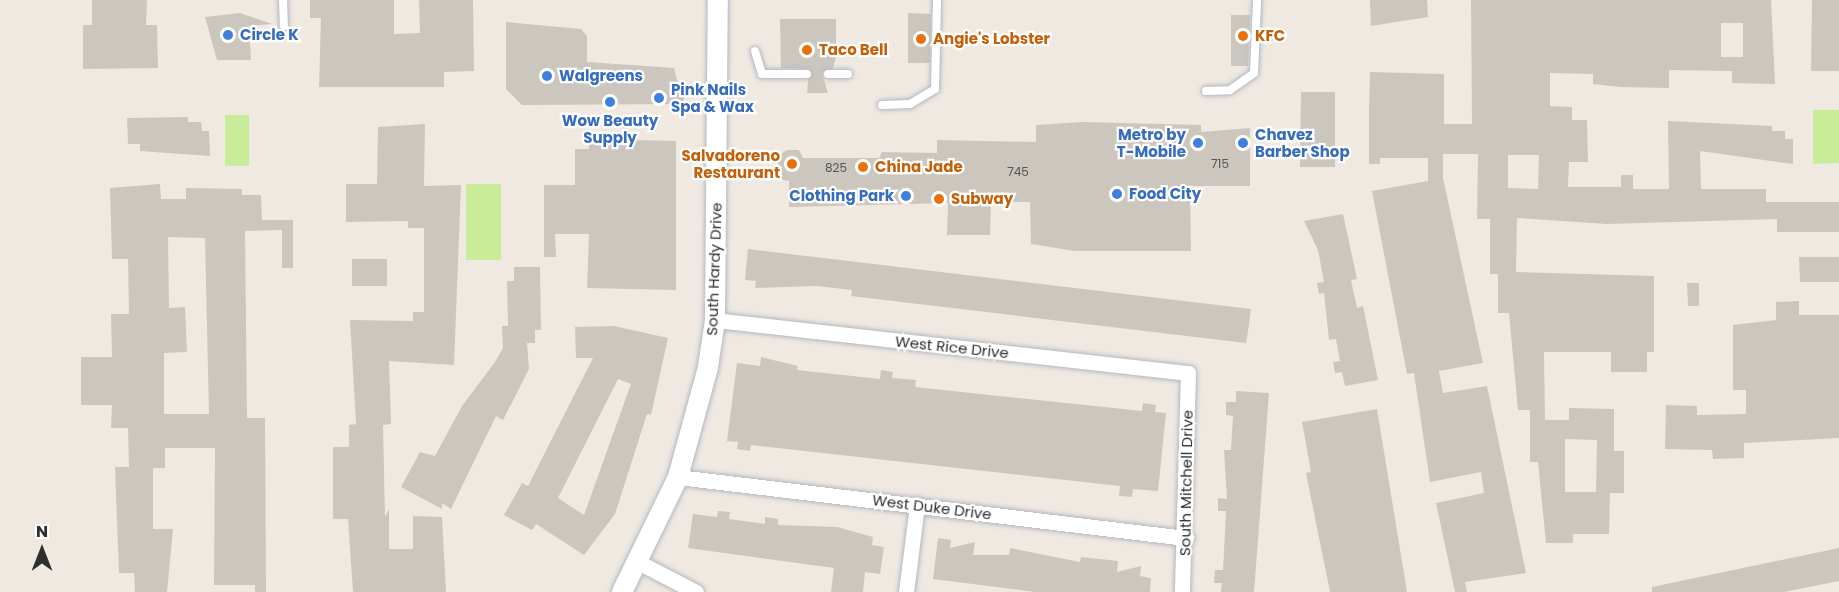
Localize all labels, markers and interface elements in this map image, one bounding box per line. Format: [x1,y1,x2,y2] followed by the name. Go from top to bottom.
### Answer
[240,26,299,44] place label: Circle K
[1255,27,1285,45] place label: KFC
[221,28,235,42] marker: Circle K
[1236,29,1250,43] marker: KFC
[933,30,1050,48] place label: Angie's Lobster
[914,32,928,46] marker: Angie's Lobster
[819,41,888,59] place label: Taco Bell
[800,43,814,57] marker: Taco Bell
[559,67,643,85] place label: Walgreens
[540,69,554,83] marker: Walgreens
[671,80,754,115] place label: Pink Nails Spa & Wax
[652,91,666,105] marker: Pink Nails Spa & Wax
[603,95,617,109] marker: Wow Beauty Supply
[562,111,658,146] place label: Wow Beauty Supply
[1117,125,1186,160] place label: Metro by T-Mobile
[1255,125,1350,160] place label: Chavez Barber Shop
[1191,136,1205,150] marker: Metro by T-Mobile
[1236,136,1250,150] marker: Chavez Barber Shop
[682,146,780,181] place label: Salvadoreno Restaurant
[785,157,799,171] marker: Salvadoreno Restaurant
[1211,157,1229,171] house number: 715
[875,158,963,176] place label: China Jade
[856,160,870,174] marker: China Jade
[825,161,847,175] house number: 825
[1007,165,1029,179] house number: 745
[1129,185,1201,203] place label: Food City
[789,187,894,205] place label: Clothing Park
[1110,187,1124,201] marker: Food City
[899,189,913,203] marker: Clothing Park
[951,190,1013,208] place label: Subway
[932,192,946,206] marker: Subway
[703,202,725,336] street label: South Hardy Drive
[894,332,1010,362] street label: West Rice Drive
[1176,410,1196,556] street label: South Mitchell Drive
[871,491,993,523] street label: West Duke Drive
[12,520,72,580] north arrow
[36,520,48,543] text: N

